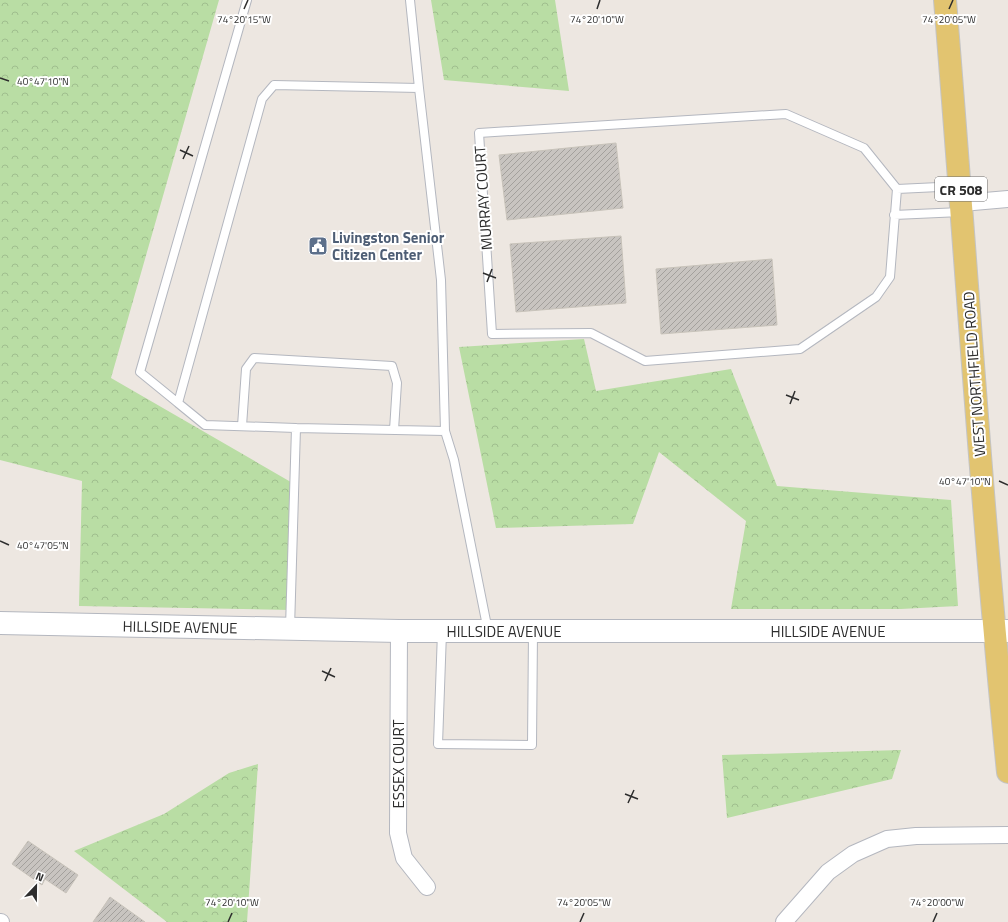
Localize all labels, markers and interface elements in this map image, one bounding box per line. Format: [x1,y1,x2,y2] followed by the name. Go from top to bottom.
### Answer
[217,12,271,27] text: 74°20'15"W
[570,12,624,27] text: 74°20'10"W
[922,12,976,27] text: 74°20'05"W
[17,74,69,89] text: 40°47'10"N
[468,145,498,251] street label: MURRAY COURT
[935,177,987,201] road number: CR 508
[332,226,445,266] place label: Livingston Senior Citizen Center
[307,235,329,257] public building icon: Livingston Senior Citizen Center
[957,291,991,457] street label: WEST NORTHFIELD ROAD
[939,474,991,489] text: 40°47'10"N
[17,538,69,553] text: 40°47'05"N
[122,614,238,640] street label: HILLSIDE AVENUE
[447,620,561,643] street label: HILLSIDE AVENUE
[771,620,885,643] street label: HILLSIDE AVENUE
[387,719,410,809] street label: ESSEX COURT
[16,866,56,906] north arrow
[33,868,46,886] text: N
[205,895,259,910] text: 74°20'10"W
[557,895,611,910] text: 74°20'05"W
[910,895,964,910] text: 74°20'00"W

